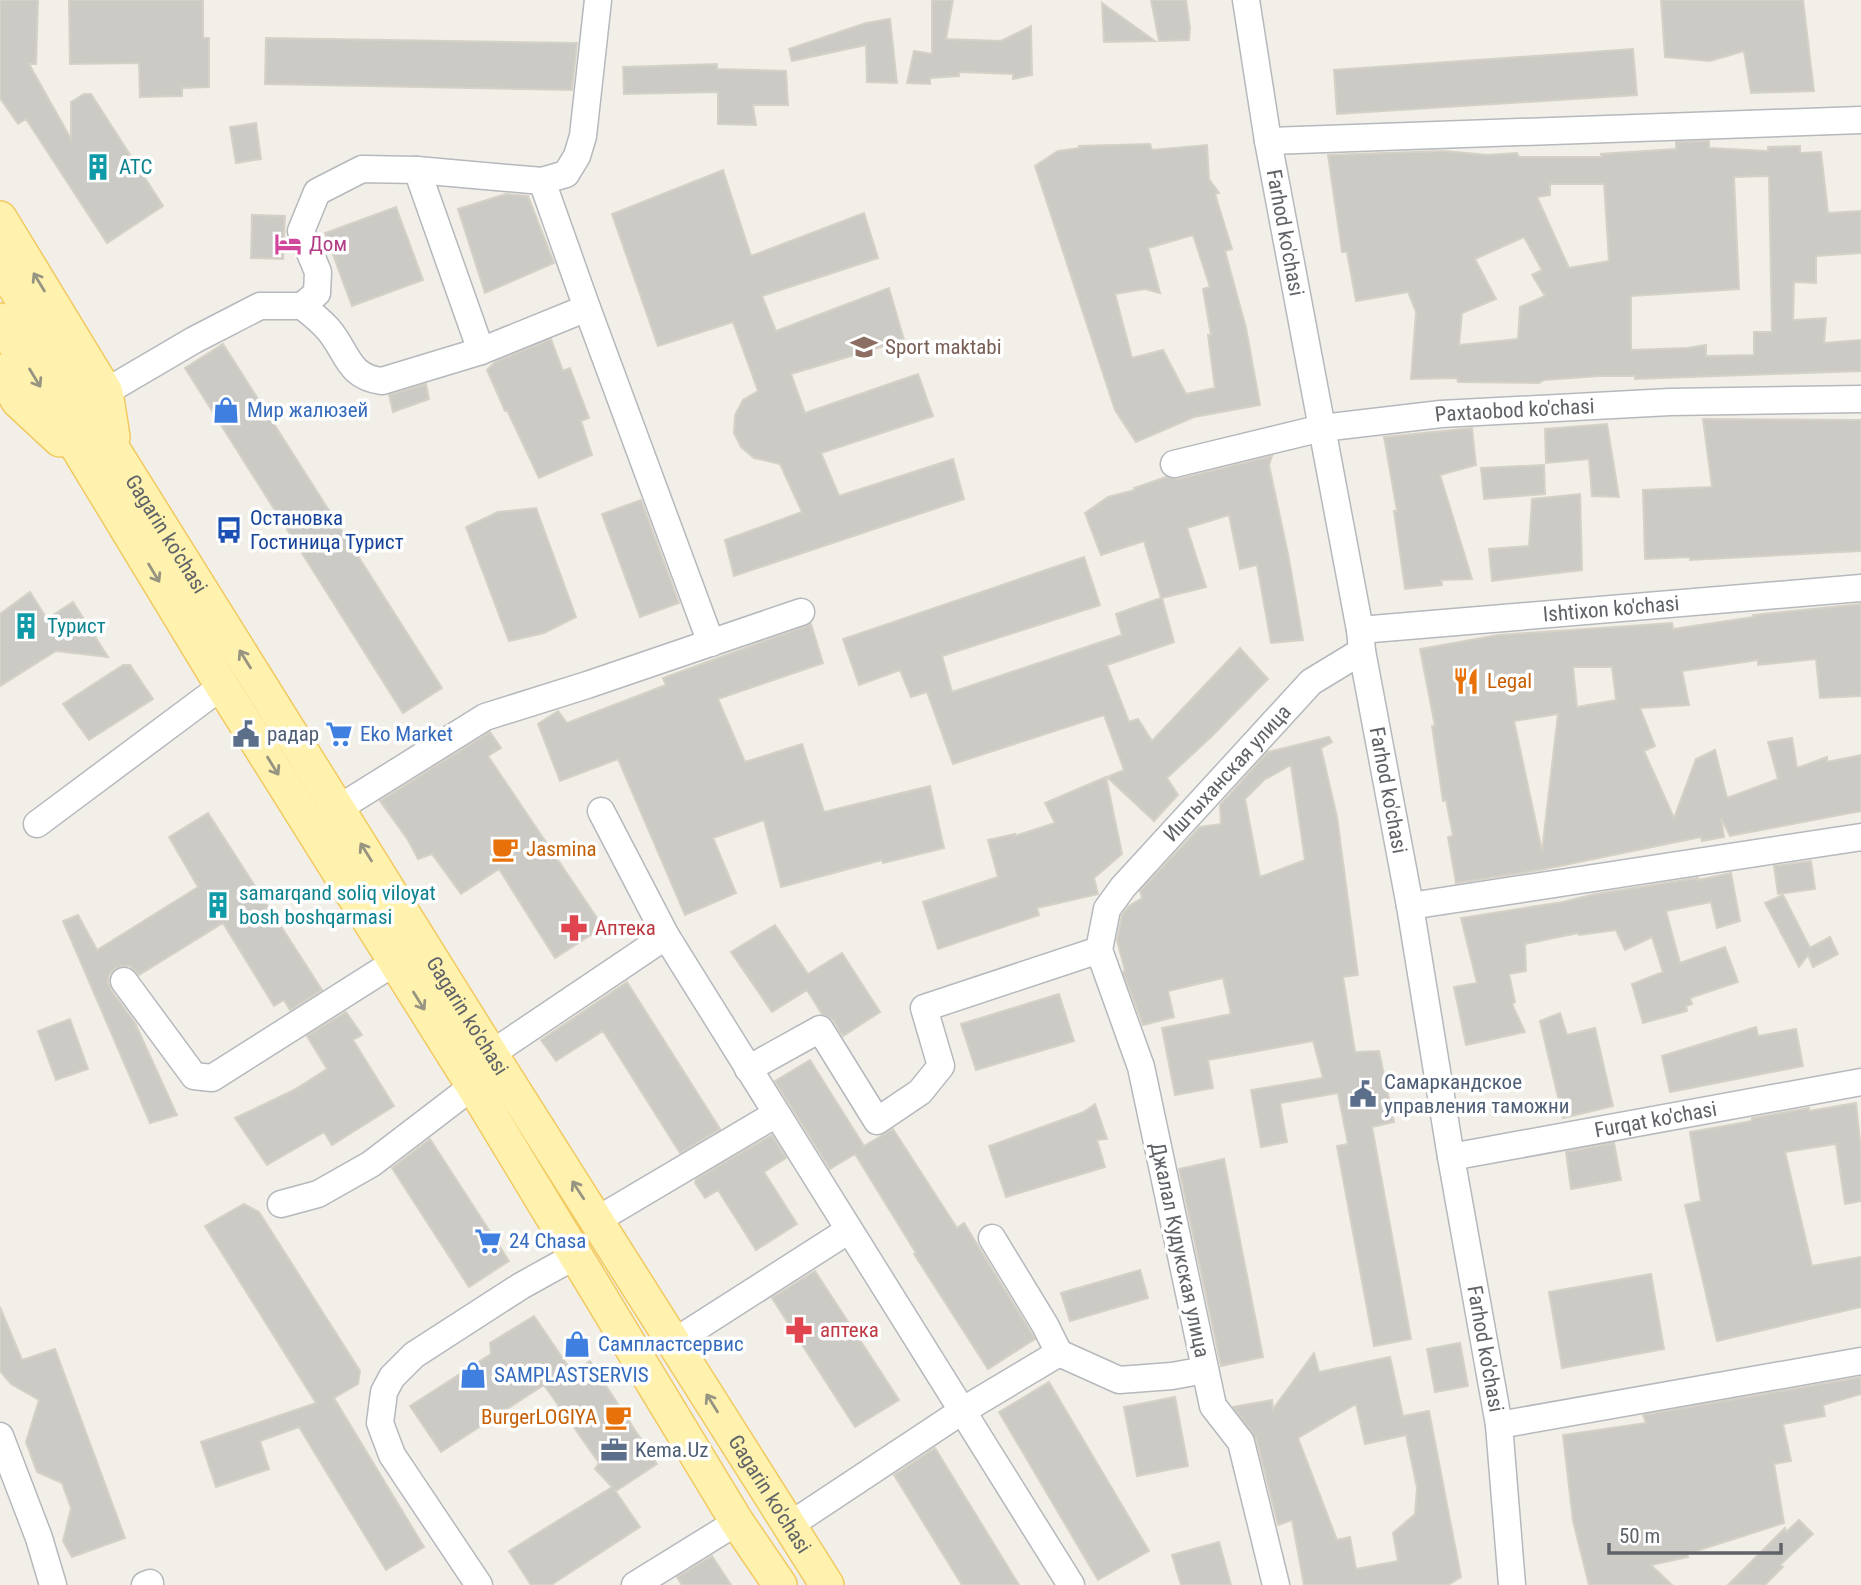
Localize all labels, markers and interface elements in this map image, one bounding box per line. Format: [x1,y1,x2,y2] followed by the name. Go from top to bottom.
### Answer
[83,152,113,182] building icon: ATC
[119,155,152,179] place label: ATC
[1262,167,1309,298] street label: Farhod ko'chasi
[273,229,303,259] hotel icon: Дом
[309,232,347,256] place label: Дом
[31,272,45,292] one-way arrow
[849,332,879,362] school or university icon: Sport maktabi
[885,335,1002,359] place label: Sport maktabi
[29,368,43,388] one-way arrow
[1434,394,1595,427] street label: Paxtaobod ko'chasi
[211,395,241,425] shop icon: Мир жалюзей
[247,398,368,422] place label: Мир жалюзей
[120,470,212,598] street label: Gagarin ko'chasi
[250,506,404,554] place label: Остановка Гостиница Турист
[214,515,244,545] bus stop icon: Остановка Гостиница Турист
[147,562,161,582] one-way arrow
[1542,591,1680,627] street label: Ishtixon ko'chasi
[11,611,41,641] building icon: Турист
[47,614,106,638] place label: Турист
[238,649,252,669] one-way arrow
[1451,666,1481,696] restaurant icon: Legal
[1487,669,1532,693] place label: Legal
[1159,700,1296,846] street label: Иштыханская улица
[231,719,261,749] public building icon: радар
[324,719,354,749] supermarket icon: Eko Market
[267,722,319,746] place label: радар
[360,722,453,746] place label: Eko Market
[1365,725,1412,855] street label: Farhod ko'chasi
[266,756,280,776] one-way arrow
[490,834,520,864] cafe icon: Jasmina
[526,837,597,861] place label: Jasmina
[359,842,373,862] one-way arrow
[239,881,436,929] place label: samarqand soliq viloyat bosh boshqarmasi
[203,890,233,920] building icon: samarqand soliq viloyat bosh boshqarmasi
[559,913,589,943] pharmacy icon: Аптека
[595,916,656,940] place label: Аптека
[421,952,513,1079] street label: Gagarin ko'chasi
[413,990,427,1010] one-way arrow
[1384,1070,1569,1118] place label: Самаркандское управления таможни
[1348,1079,1378,1109] public building icon: Самаркандское управления таможни
[1593,1097,1719,1143] street label: Furqat ko'chasi
[1145,1140,1215,1360] street label: Джалал Кудукская улица
[571,1180,585,1200] one-way arrow
[473,1226,503,1256] supermarket icon: 24 Chasa
[509,1229,586,1253] place label: 24 Chasa
[1462,1284,1508,1414] street label: Farhod ko'chasi
[784,1315,814,1345] pharmacy icon: аптека
[820,1318,879,1342] place label: аптека
[562,1329,592,1359] shop icon: Сампластсервис
[598,1332,744,1356] place label: Сампластсервис
[458,1360,488,1390] shop icon: SAMPLASTSERVIS
[494,1363,649,1387] place label: SAMPLASTSERVIS
[705,1394,720,1413] one-way arrow
[603,1402,633,1432] cafe icon: BurgerLOGIYA
[481,1405,597,1429] place label: BurgerLOGIYA
[723,1431,816,1558] street label: Gagarin ko'chasi
[599,1435,629,1465] office icon: Kema.Uz
[635,1438,708,1462] place label: Kema.Uz
[1609,1512,1780,1556] scale bar
[1619,1524,1660,1548] text: 50 m

